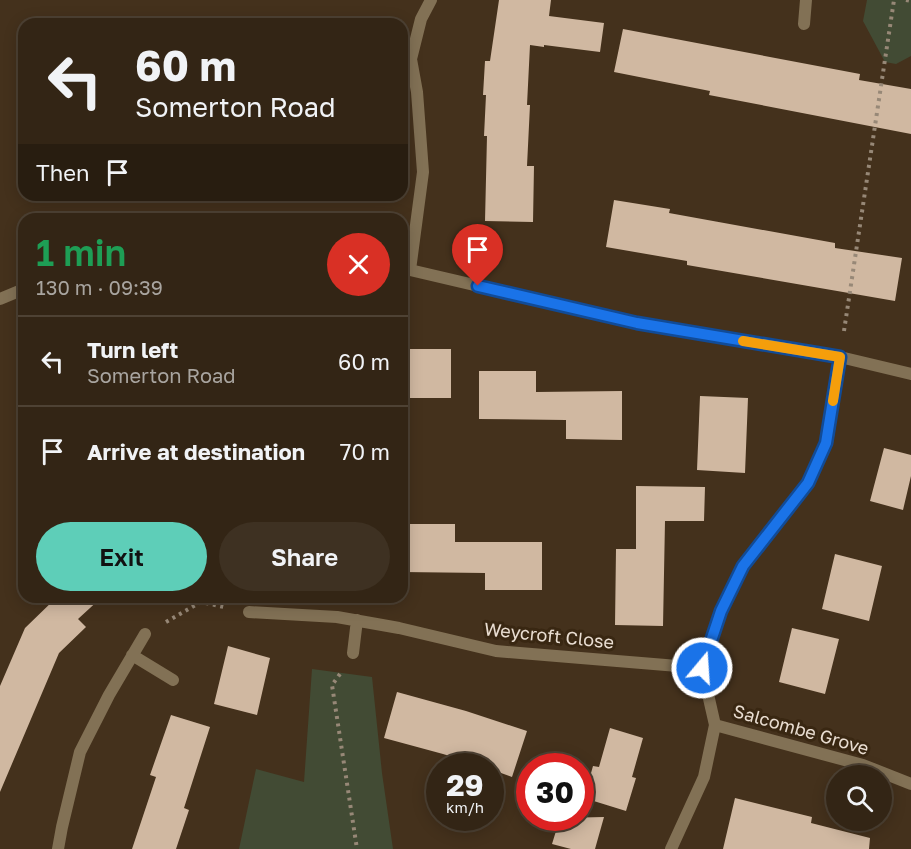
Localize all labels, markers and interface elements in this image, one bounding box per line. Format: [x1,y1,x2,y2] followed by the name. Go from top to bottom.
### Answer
[135,40,236,90] text: 60 m
[36,42,114,120] icon: left
[135,91,336,123] text: Somerton Road
[101,156,134,189] icon: arrive
[36,159,89,186] text: Then
[452,224,503,286] pin
[36,231,126,274] text: 1 min
[327,233,390,296] button: close
[461,233,494,266] icon: arrive
[36,275,163,299] text: 130 m · 09:39
[87,336,178,363] text: Turn left
[36,345,69,378] icon: left
[338,348,390,375] text: 60 m
[87,363,236,387] text: Somerton Road
[36,435,69,468] icon: arrive
[87,438,305,465] text: Arrive at destination
[340,438,390,465] text: 70 m
[36,522,207,591] button: Exit
[219,522,390,591] button: Share
[483,617,615,653] street label: Weycroft Close
[670,636,734,700] position arrow
[731,699,872,759] street label: Salcombe Grove
[516,753,594,831] speed limit sign: 30
[826,765,892,831] map controls
[826,765,892,831] button: search
[446,767,484,803] text: 29
[446,798,484,816] text: km/h

